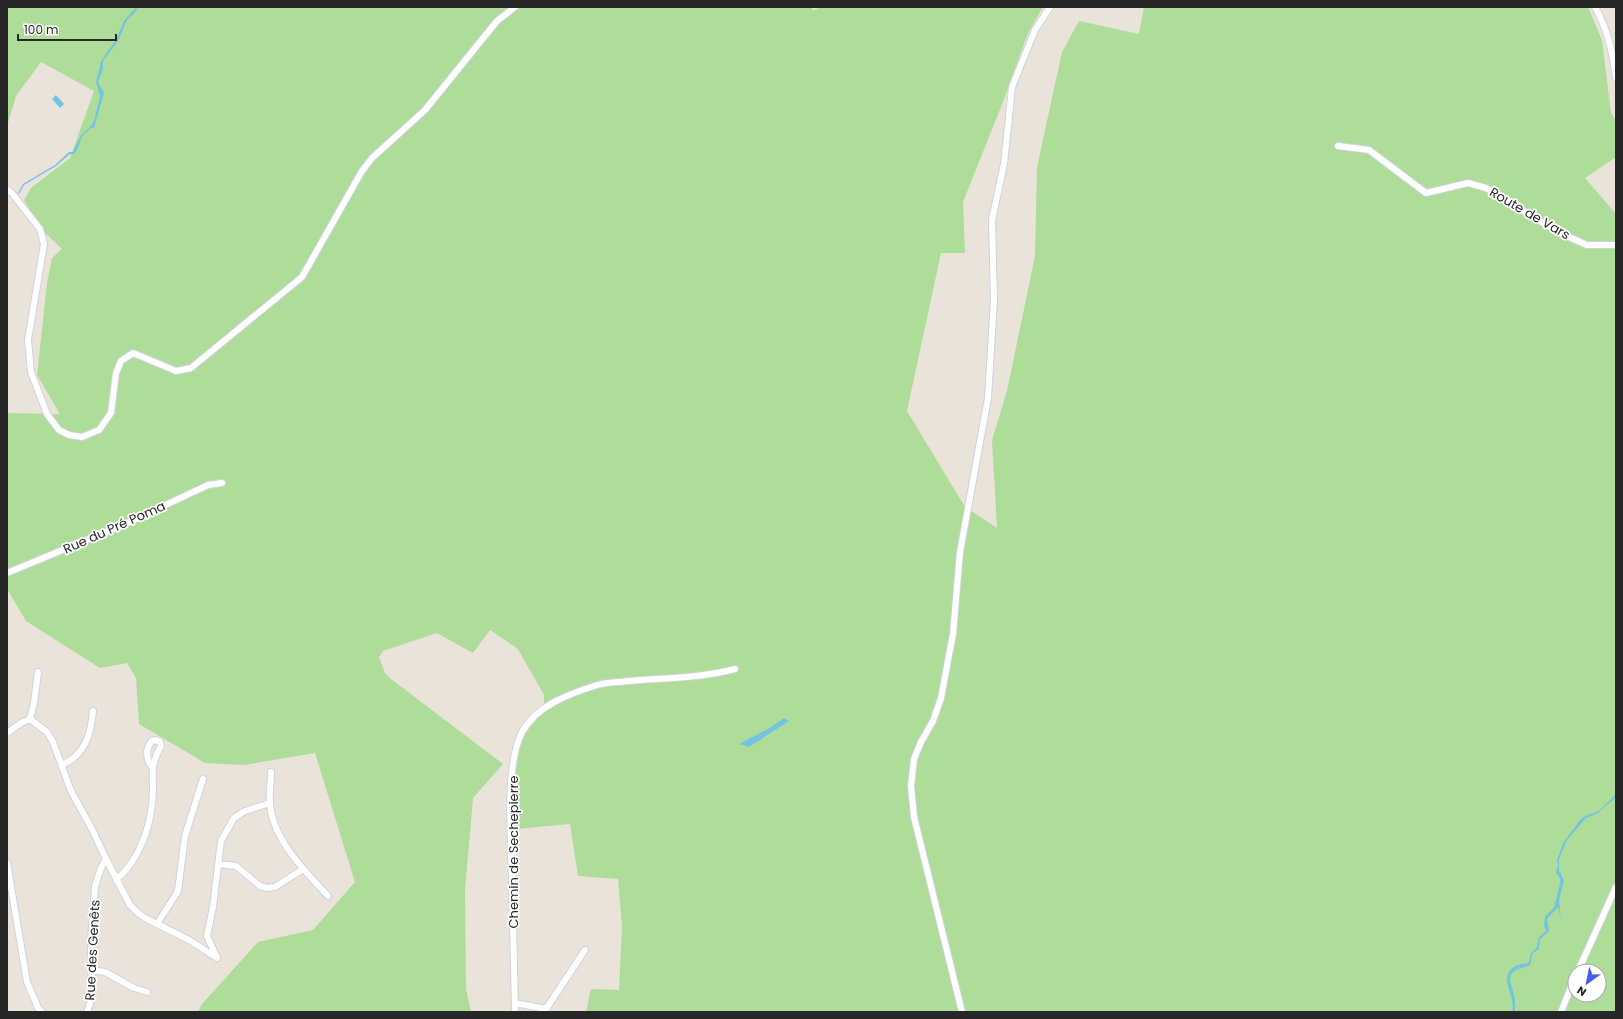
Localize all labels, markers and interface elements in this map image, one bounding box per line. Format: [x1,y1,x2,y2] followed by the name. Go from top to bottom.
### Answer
[18,16,116,42] scale bar
[24,21,58,38] text: 100 m
[1486,183,1574,244] street label: Route de Vars
[60,496,168,559] street label: Rue du Pré Poma
[504,776,523,928] street label: Chemin de Sechepierre
[80,899,105,1001] street label: Rue des Genêts
[1567,963,1607,1003] north arrow
[1574,982,1589,1000] text: N

